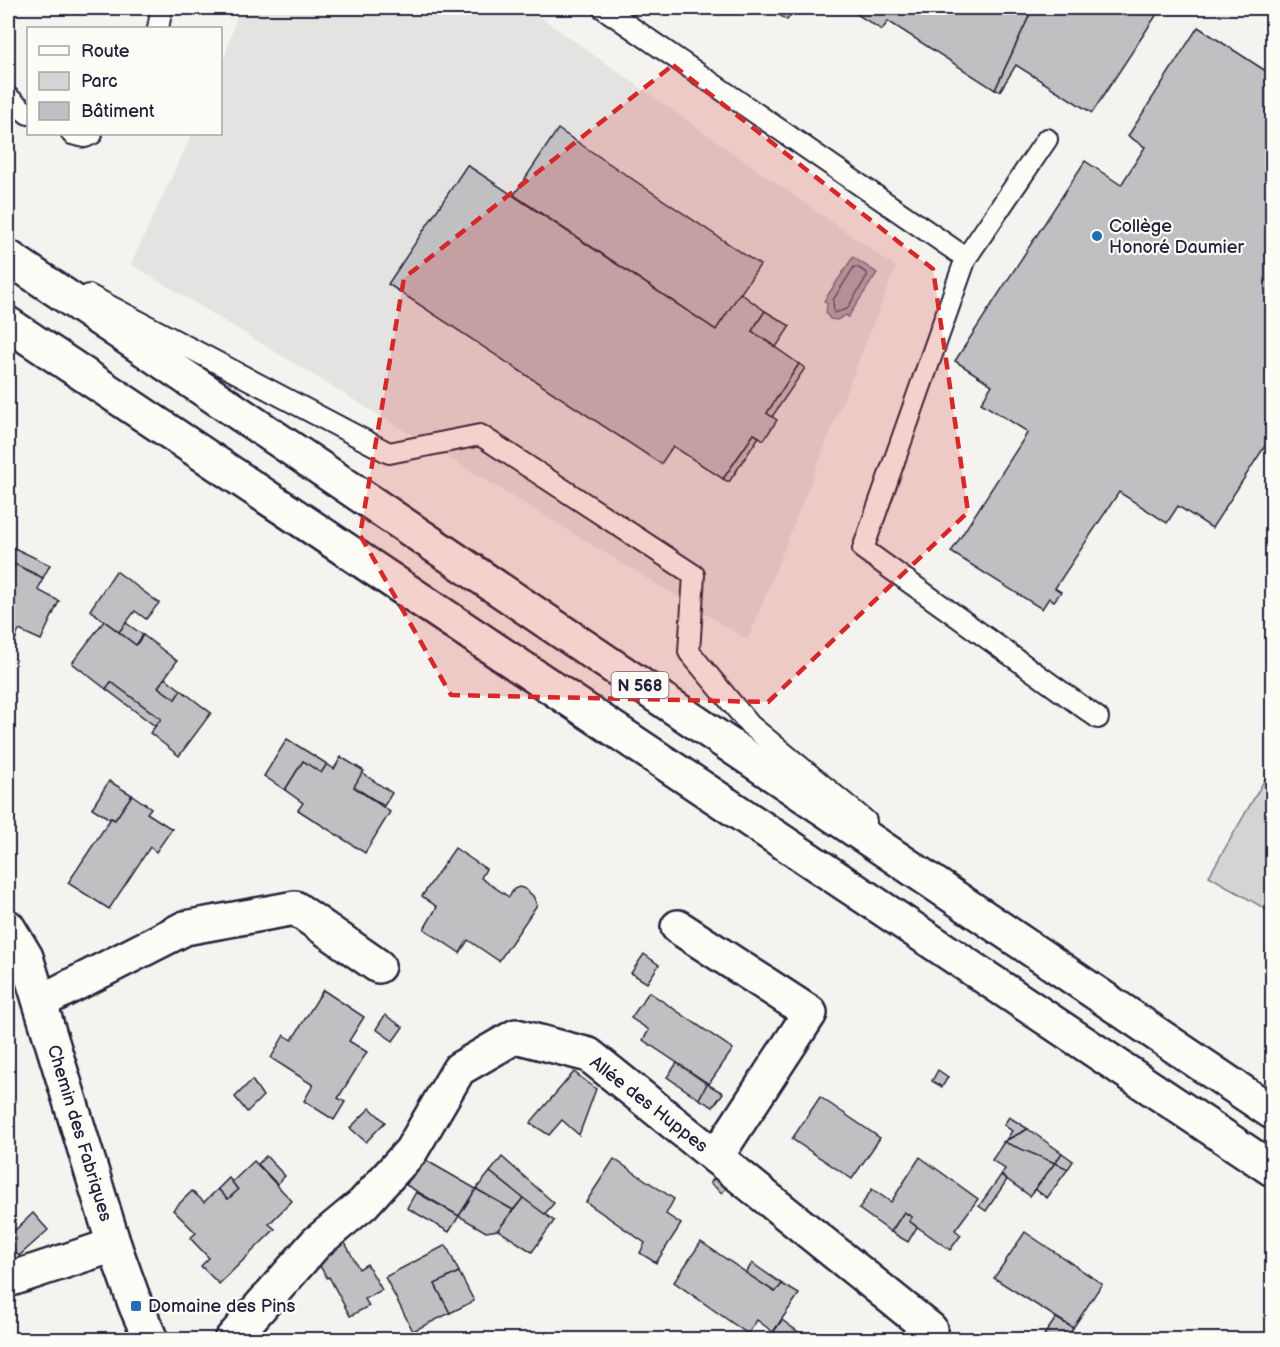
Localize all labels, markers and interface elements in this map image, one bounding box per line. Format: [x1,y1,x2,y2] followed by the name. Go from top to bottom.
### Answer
[27,27,222,135] legend
[81,41,130,62] text: Route
[81,71,118,92] text: Parc
[81,101,155,122] text: Bâtiment
[1109,216,1244,258] place label: Collège Honoré Daumier
[1090,229,1104,243] marker: Collège Honoré Daumier
[612,672,668,698] road number: N 568
[43,1042,116,1224] street label: Chemin des Fabriques
[586,1052,712,1157] street label: Allée des Huppes
[148,1296,296,1317] place label: Domaine des Pins
[129,1299,143,1313] marker: Domaine des Pins

